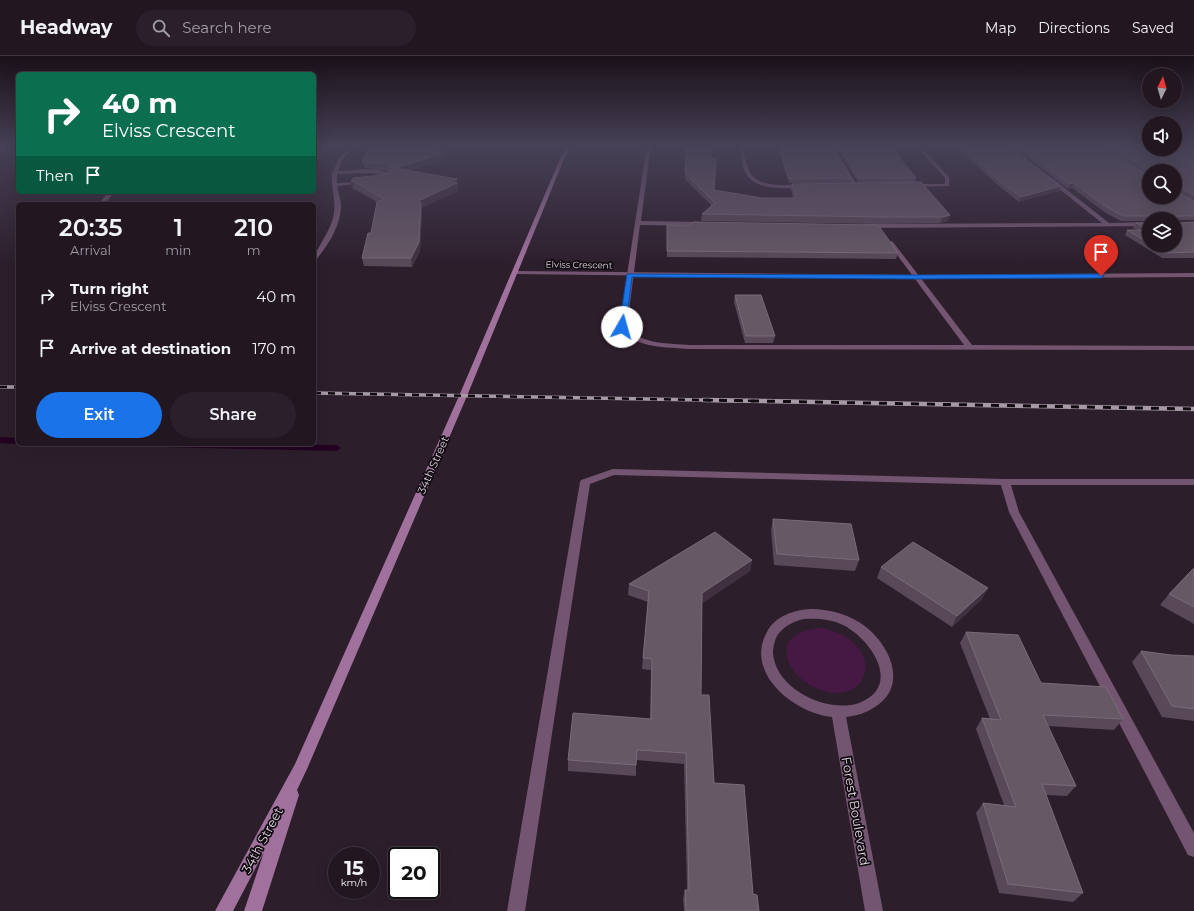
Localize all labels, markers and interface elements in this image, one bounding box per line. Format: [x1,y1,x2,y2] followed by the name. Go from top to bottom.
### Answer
[136,10,416,46] search box
[20,16,112,39] text: Headway
[150,17,172,39] icon: search
[182,18,272,37] text: Search here
[985,19,1016,37] text: Map
[1038,19,1110,37] text: Directions
[1132,19,1174,37] text: Saved
[1142,68,1182,108] north arrow
[1142,68,1182,252] map controls
[102,86,178,120] text: 40 m
[36,88,88,140] icon: right
[1142,116,1182,156] button: sound
[102,120,236,142] text: Elviss Crescent
[82,164,104,186] icon: arrive
[1142,164,1182,204] button: search
[36,166,74,185] text: Then
[1142,212,1182,252] button: layers
[59,213,122,242] text: 20:35
[174,213,183,242] text: 1
[234,213,273,242] text: 210
[1084,235,1118,276] pin
[1090,241,1112,263] icon: arrive
[70,242,111,258] text: Arrival
[165,242,191,258] text: min
[247,242,261,258] text: m
[546,258,613,271] street label: Elviss Crescent
[70,279,149,298] text: Turn right
[36,285,58,307] icon: right
[256,287,296,306] text: 40 m
[70,298,166,314] text: Elviss Crescent
[601,306,643,348] position arrow
[36,337,58,359] icon: arrive
[70,339,231,358] text: Arrive at destination
[252,339,296,358] text: 170 m
[36,392,162,438] button: Exit
[170,392,296,438] button: Share
[414,434,452,496] street label: 34th Street
[839,755,873,867] street label: Forest Boulevard
[238,804,286,876] street label: 34th Street
[388,847,440,899] speed limit sign: 20
[344,856,364,880] text: 15
[341,876,367,889] text: km/h

